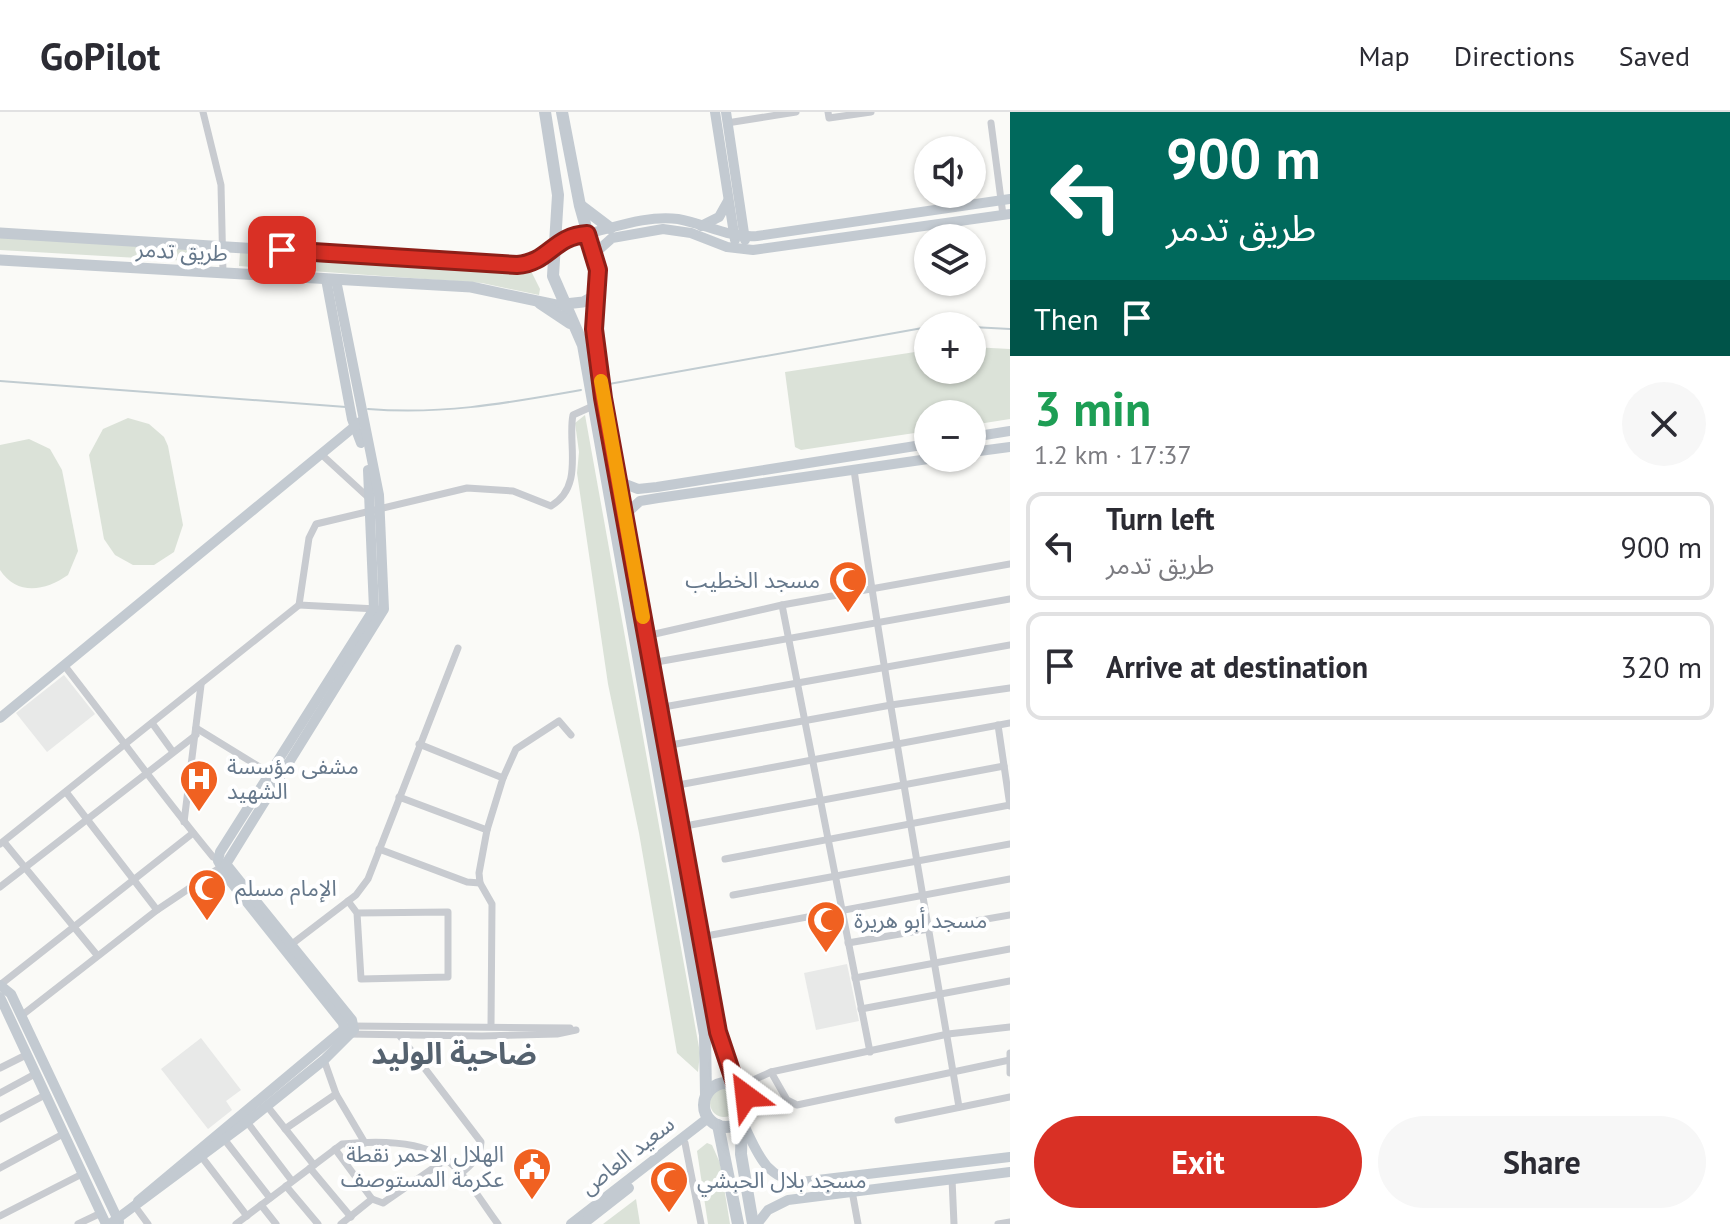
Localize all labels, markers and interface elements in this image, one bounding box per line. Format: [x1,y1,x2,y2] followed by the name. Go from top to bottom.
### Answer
[40,31,160,80] text: GoPilot
[1359,37,1410,74] text: Map
[1454,37,1575,74] text: Directions
[1619,37,1690,74] text: Saved
[1166,122,1321,194] text: 900 m
[914,136,986,472] map controls
[914,136,986,208] button: sound
[1034,144,1138,248] icon: left
[1166,204,1316,251] text: طريق تدمر
[248,216,316,284] pin
[914,224,986,296] button: layers
[260,228,304,272] icon: arrive
[134,235,229,267] street label: طريق تدمر
[1115,296,1159,340] icon: arrive
[1034,299,1099,338] text: Then
[914,312,986,384] button: +
[1034,377,1151,439] text: 3 min
[1622,382,1706,466] button: close
[914,400,986,472] button: −
[1034,438,1192,471] text: 1.2 km · 17:37
[1106,499,1214,538] text: Turn left
[1038,524,1082,568] icon: left
[1621,527,1702,566] text: 900 m
[1106,548,1214,581] text: طريق تدمر
[827,559,869,614] mosque icon: مسجد الخطيب
[685,566,820,594] place label: مسجد الخطيب
[1038,644,1082,688] icon: arrive
[1106,647,1368,686] text: Arrive at destination
[1621,647,1702,686] text: 320 m
[227,752,359,805] place label: مشفى مؤسسة الشهيد
[178,758,220,813] hospital icon: مشفى مؤسسة الشهيد
[186,867,228,922] mosque icon: الإمام مسلم
[235,874,337,905] place label: الإمام مسلم
[805,899,847,954] mosque icon: مسجد أبو هريرة
[854,906,987,934] place label: مسجد أبو هريرة
[371,1033,537,1072] district label: ضاحية الوليد
[704,1054,788,1138] position arrow
[574,1109,680,1201] street label: سعيد العاص
[1034,1116,1362,1208] button: Exit
[1378,1116,1706,1208] button: Share
[341,1140,504,1193] place label: الهلال الاحمر نقطة عكرمة المستوصف
[511,1146,553,1201] public building icon: الهلال الاحمر نقطة عكرمة المستوصف
[648,1159,690,1214] mosque icon: مسجد بلال الحبشي
[697,1166,867,1197] place label: مسجد بلال الحبشي

